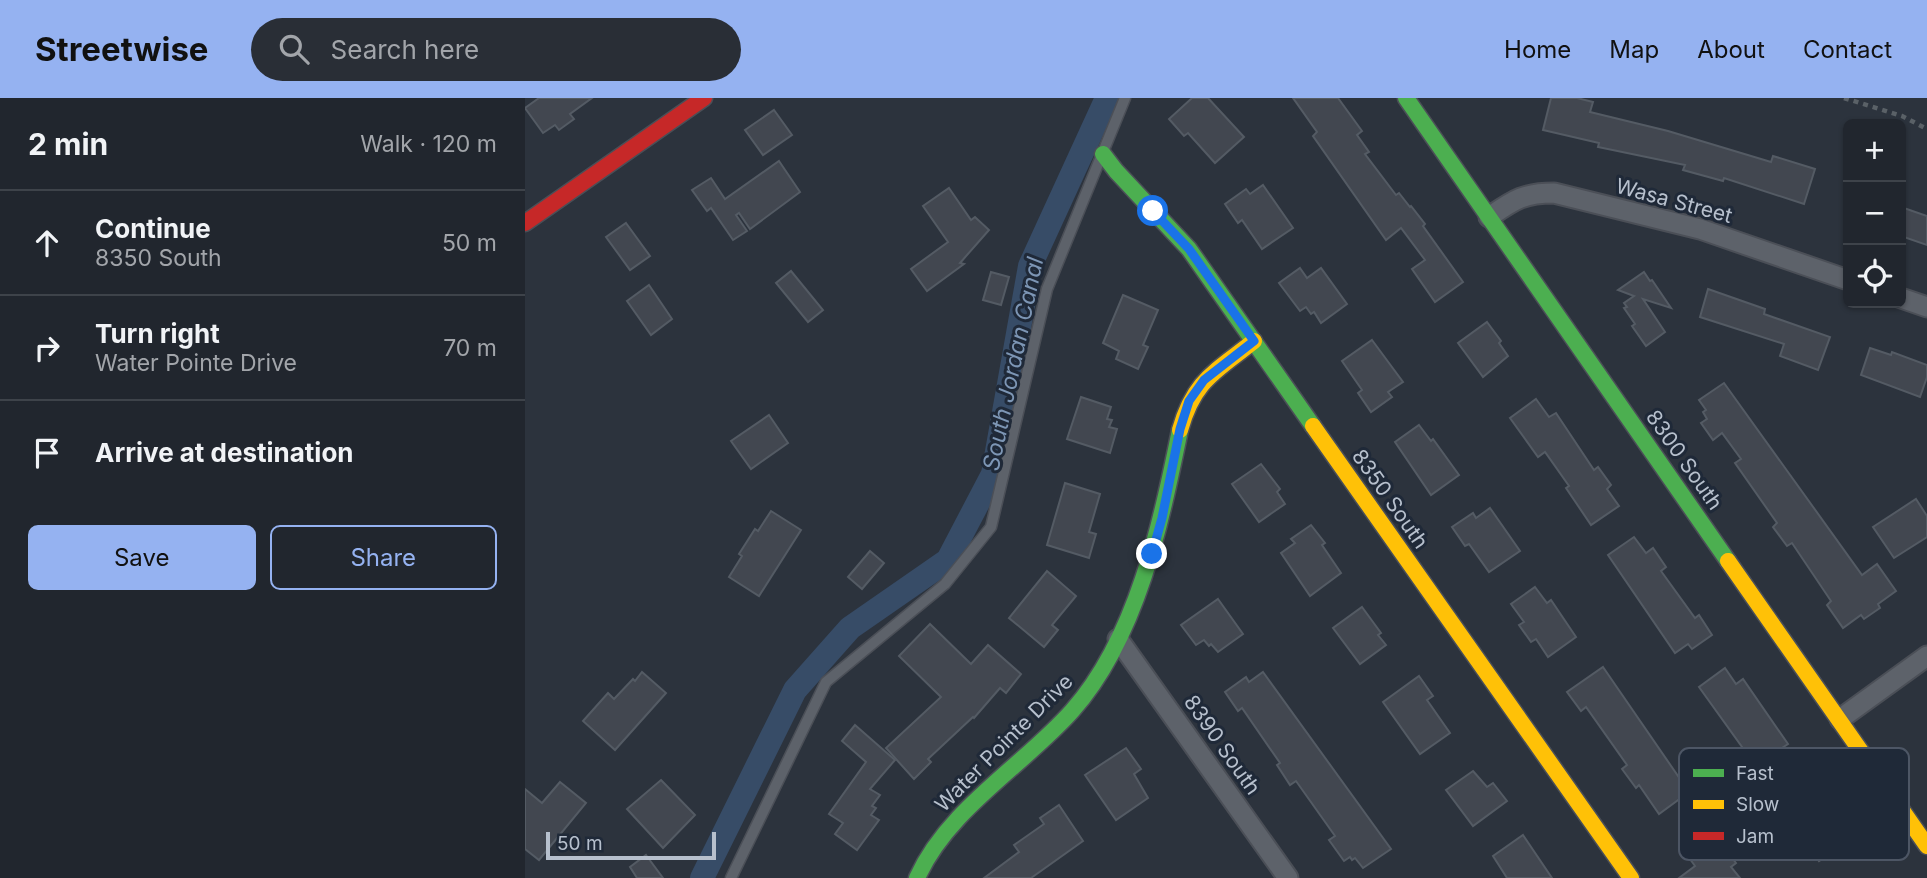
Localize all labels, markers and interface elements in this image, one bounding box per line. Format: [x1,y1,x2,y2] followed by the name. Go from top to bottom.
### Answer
[251,18,741,81] search box
[35,29,209,69] text: Streetwise
[275,30,313,68] icon: search
[331,34,479,65] text: Search here
[1504,35,1571,64] text: Home
[1609,35,1659,64] text: Map
[1697,35,1765,64] text: About
[1803,35,1892,64] text: Contact
[1843,119,1906,308] map controls
[1843,119,1906,182] button: +
[28,126,108,162] text: 2 min
[360,130,497,158] text: Walk · 120 m
[1613,173,1735,228] street label: Wasa Street
[1843,182,1906,245] button: −
[1137,195,1168,226] route start
[95,213,211,244] text: Continue
[28,224,66,262] icon: ahead
[442,229,497,257] text: 50 m
[95,244,222,272] text: 8350 South
[1843,245,1906,308] button: locate
[977,254,1049,473] water label: South Jordan Canal
[95,318,220,349] text: Turn right
[28,329,66,367] icon: right
[443,334,497,362] text: 70 m
[95,349,297,377] text: Water Pointe Drive
[1641,405,1728,514] street label: 8300 South
[28,434,66,472] icon: arrive
[95,437,354,468] text: Arrive at destination
[1347,444,1434,553] street label: 8350 South
[28,525,256,590] button: Save
[270,525,497,590] button: Share
[1136,538,1167,569] route end
[930,669,1078,817] street label: Water Pointe Drive
[1179,690,1266,799] street label: 8390 South
[1679,748,1909,860] legend
[1736,762,1774,785] text: Fast
[1736,793,1779,816] text: Slow
[1736,825,1774,848] text: Jam
[546,829,716,861] scale bar
[557,832,603,855] text: 50 m

